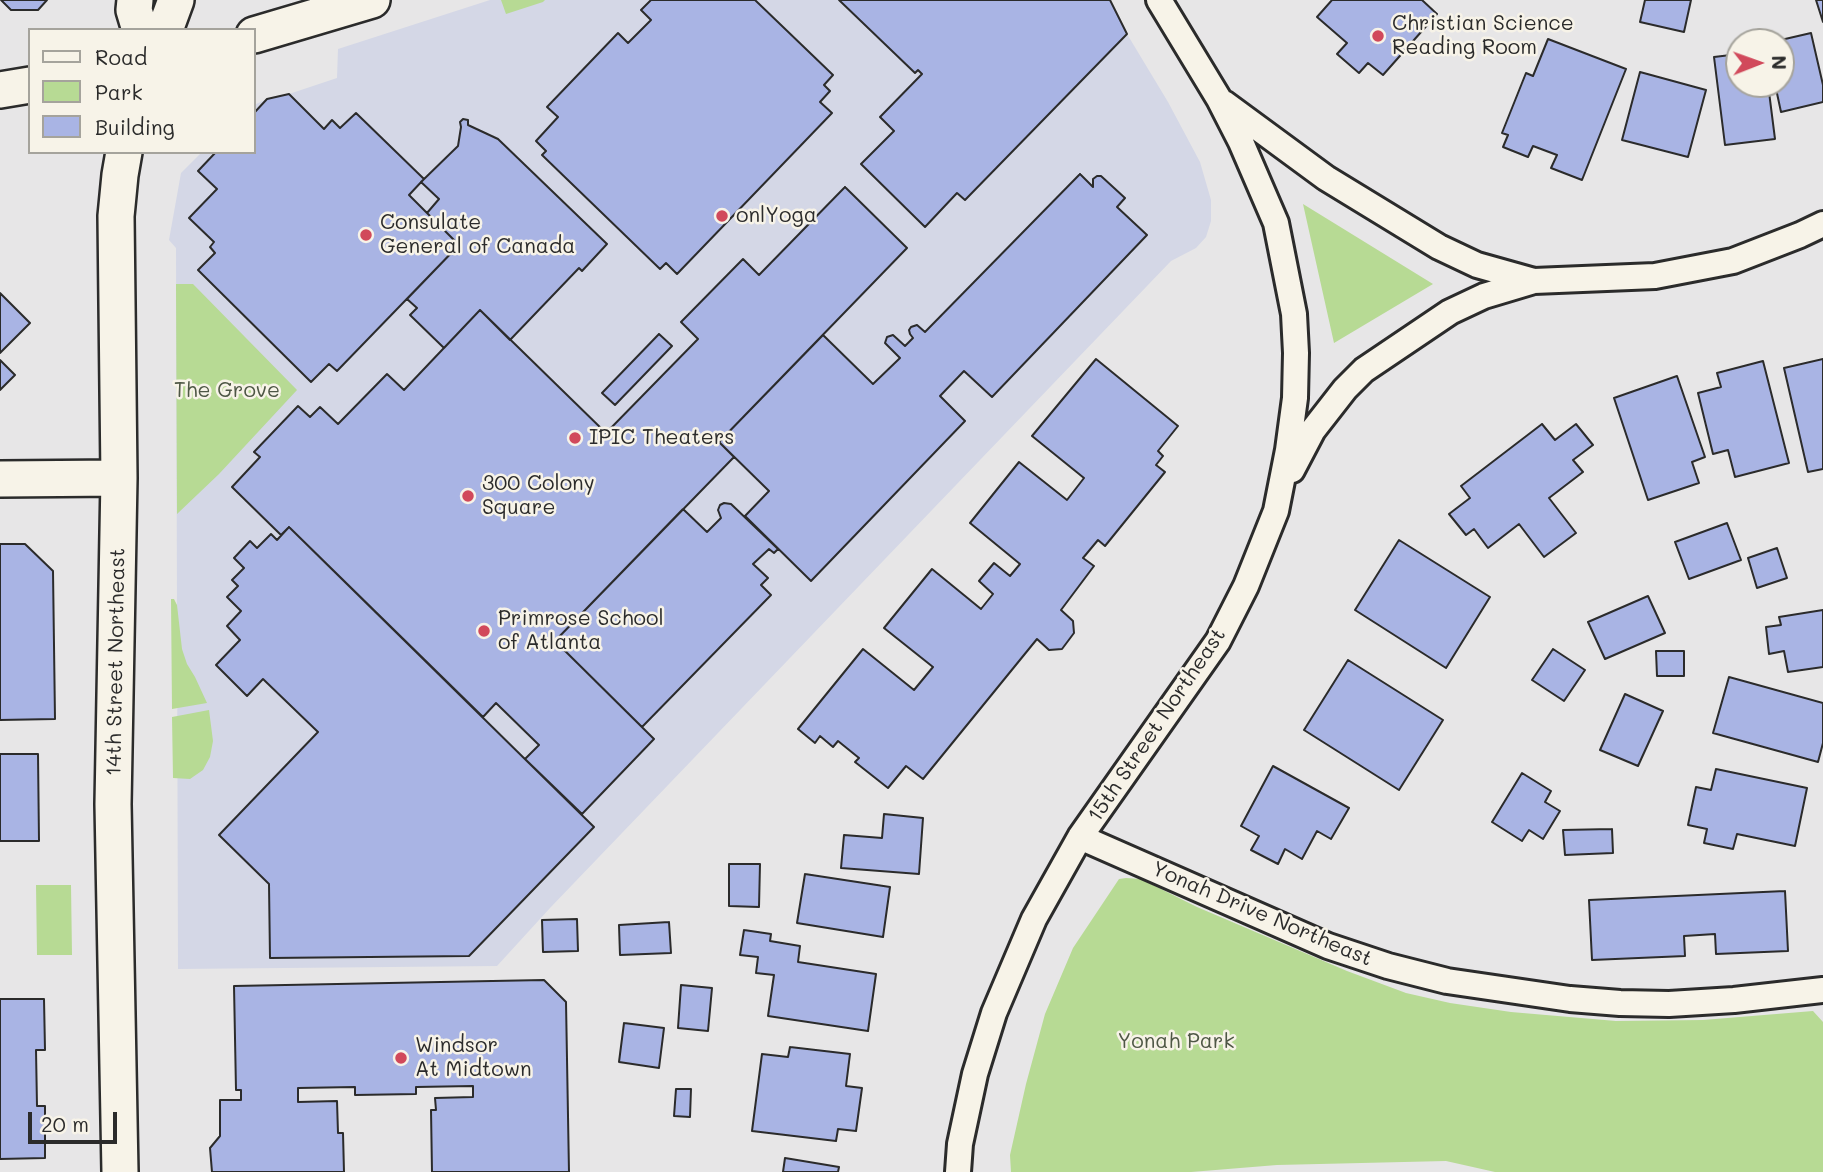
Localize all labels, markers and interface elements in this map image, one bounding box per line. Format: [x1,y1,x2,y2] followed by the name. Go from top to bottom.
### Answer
[1392,11,1574,61] place label: Christian Science Reading Room
[28,28,256,154] legend
[1370,28,1386,44] marker: Christian Science Reading Room
[1725,28,1795,98] north arrow
[95,43,147,70] text: Road
[1767,55,1792,70] text: N
[95,78,143,105] text: Park
[95,113,175,140] text: Building
[736,203,817,229] place label: onlYoga
[714,208,730,224] marker: onlYoga
[380,210,575,260] place label: Consulate General of Canada
[358,227,374,243] marker: Consulate General of Canada
[174,378,280,404] park label: The Grove
[589,425,735,451] place label: IPIC Theaters
[567,430,583,446] marker: IPIC Theaters
[482,471,595,521] place label: 300 Colony Square
[460,488,476,504] marker: 300 Colony Square
[101,548,131,776] street label: 14th Street Northeast
[498,606,664,656] place label: Primrose School of Atlanta
[476,623,492,639] marker: Primrose School of Atlanta
[1083,623,1231,827] street label: 15th Street Northeast
[1148,856,1376,972] street label: Yonah Drive Northeast
[1117,1029,1235,1055] park label: Yonah Park
[415,1033,532,1083] place label: Windsor At Midtown
[393,1050,409,1066] marker: Windsor At Midtown
[32,1098,121,1142] scale bar
[41,1110,89,1137] text: 20 m

